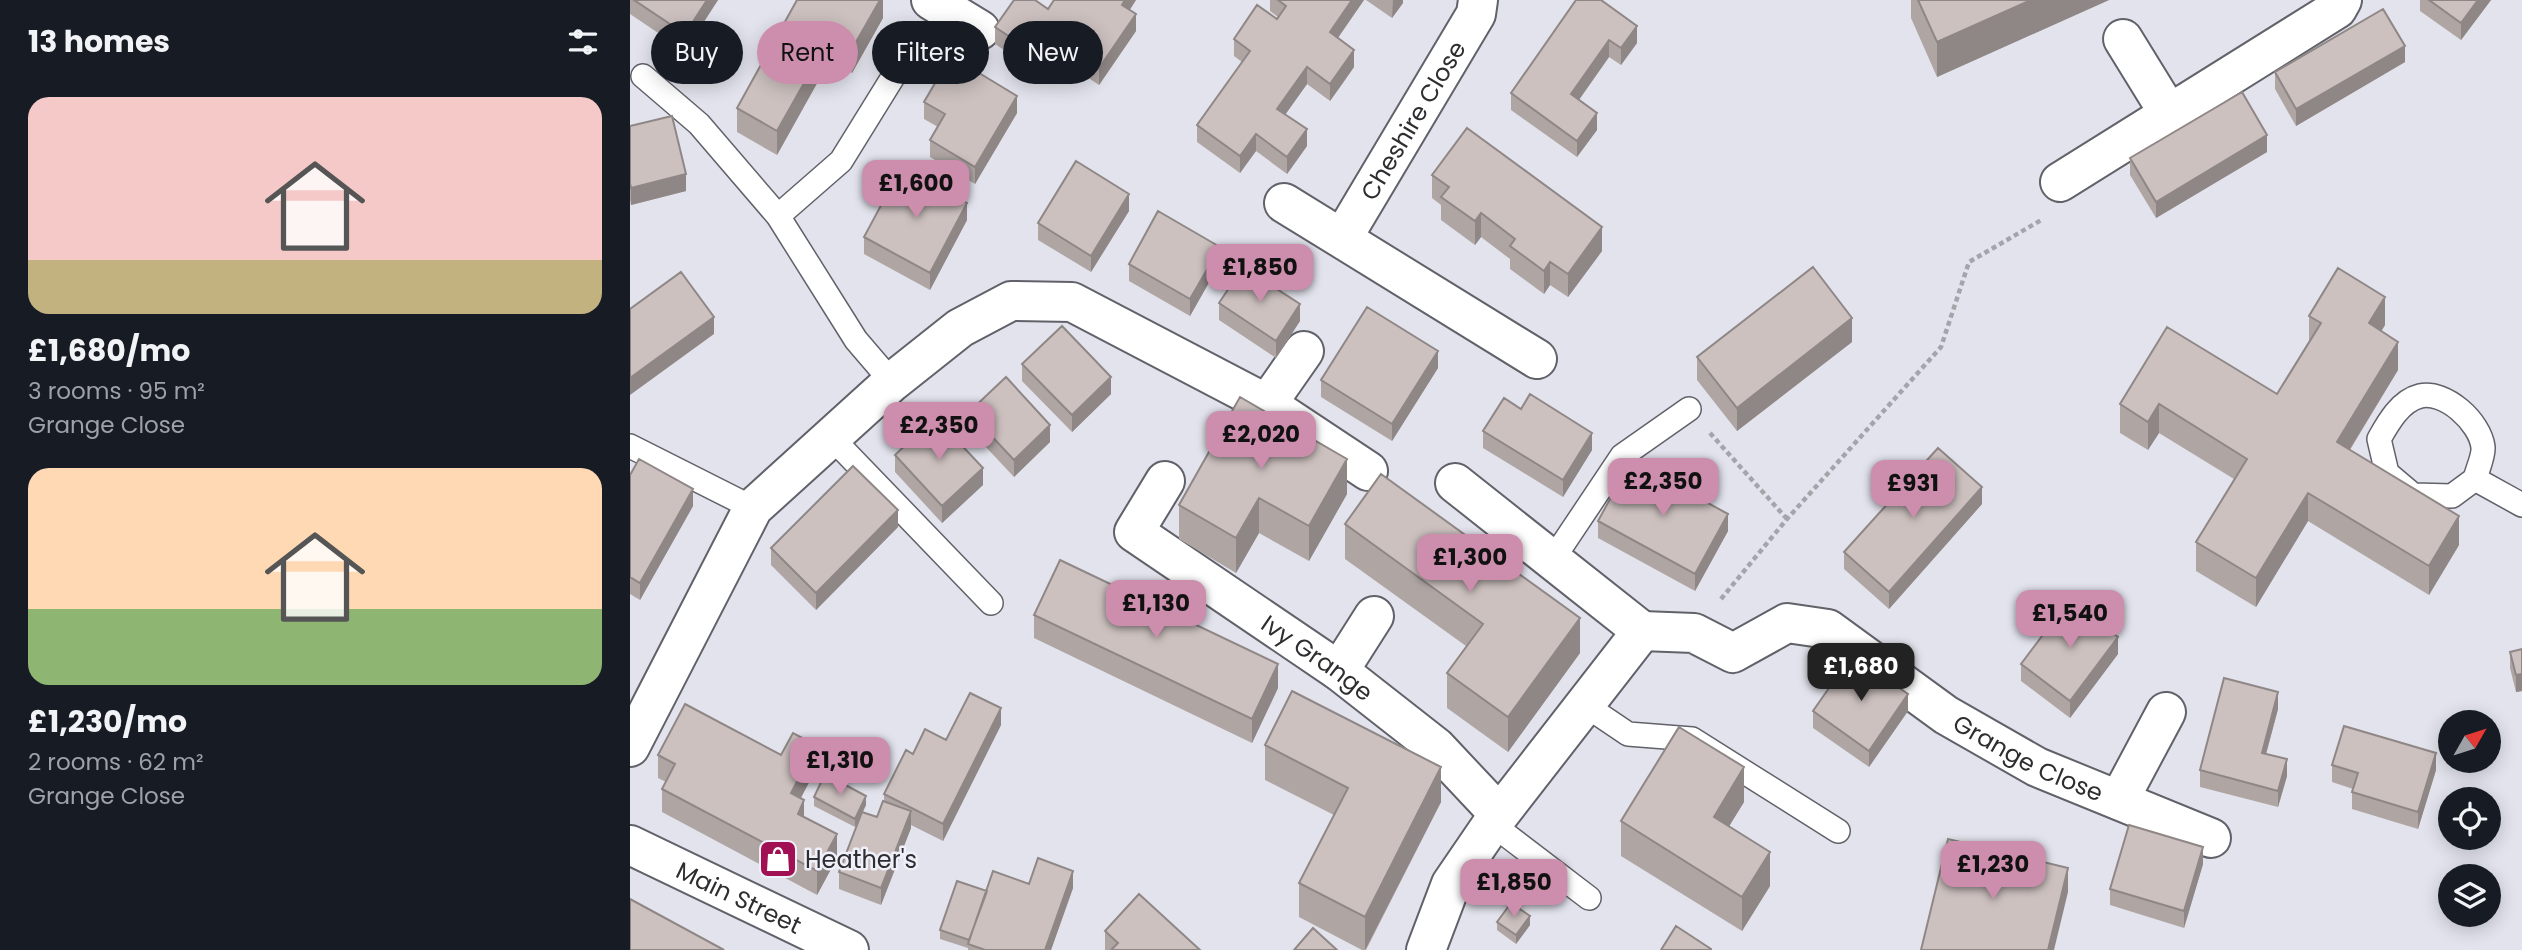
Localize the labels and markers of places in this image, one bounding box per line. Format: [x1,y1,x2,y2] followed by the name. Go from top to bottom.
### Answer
[859,160,973,220] pin: £1,600
[1203,244,1317,304] pin: £1,850
[882,402,996,462] pin: £2,350
[1204,412,1318,471] pin: £2,020
[1606,458,1720,518] pin: £2,350
[1872,461,1954,520] pin: £931
[1413,534,1527,594] pin: £1,300
[1099,580,1213,640] pin: £1,130
[2013,590,2127,650] pin: £1,540
[1804,644,1918,703] pin: £1,680
[783,738,897,797] pin: £1,310
[757,838,799,880] shop icon: Heather's
[1936,842,2050,901] pin: £1,230
[805,843,917,876] place label: Heather's
[1457,860,1571,919] pin: £1,850

